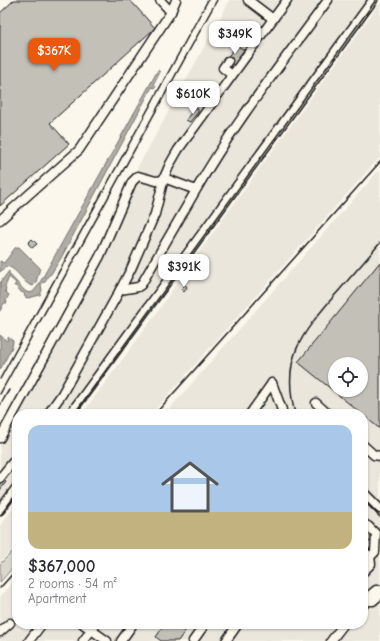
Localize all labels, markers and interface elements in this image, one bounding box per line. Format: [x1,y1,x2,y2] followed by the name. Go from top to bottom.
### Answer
[207,21,263,55] pin: $349K
[218,26,252,41] text: $349K
[26,38,82,72] pin: $367K
[37,43,71,58] text: $367K
[165,81,221,115] pin: $610K
[176,86,210,101] text: $610K
[156,254,212,288] pin: $391K
[167,259,201,274] text: $391K
[328,357,368,397] map controls
[328,357,368,397] button: locate
[154,451,226,523] icon: home
[28,557,96,576] text: $367,000
[28,576,117,591] text: 2 rooms · 54 m²
[28,591,86,606] text: Apartment

